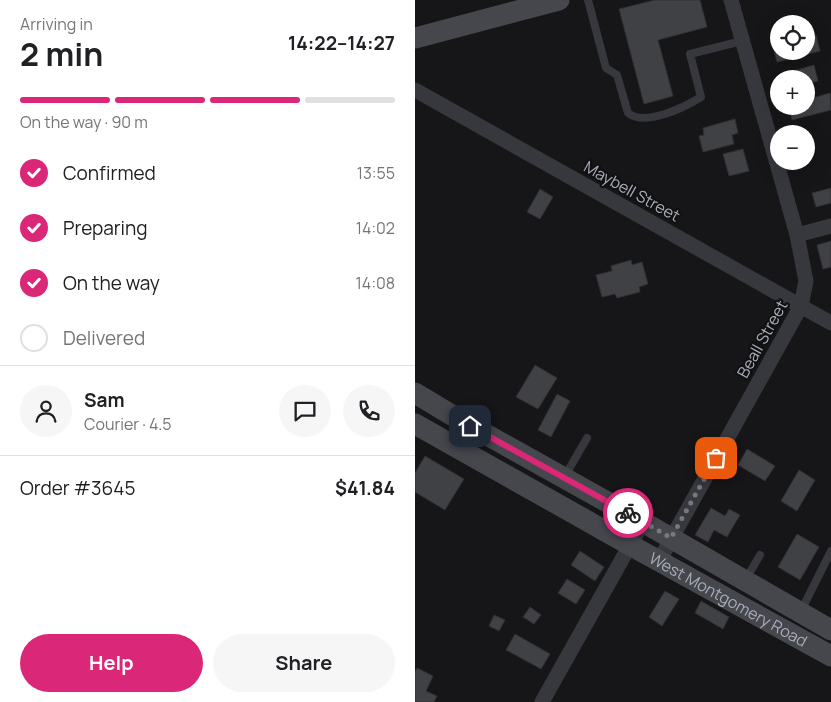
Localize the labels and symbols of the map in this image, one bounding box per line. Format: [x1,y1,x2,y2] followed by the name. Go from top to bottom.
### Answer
[580,155,684,227] street label: Maybell Street
[732,296,792,382] street label: Beall Street
[449,405,491,447] pin
[695,437,737,479] pin
[603,488,653,538] courier
[645,547,811,652] street label: West Montgomery Road

